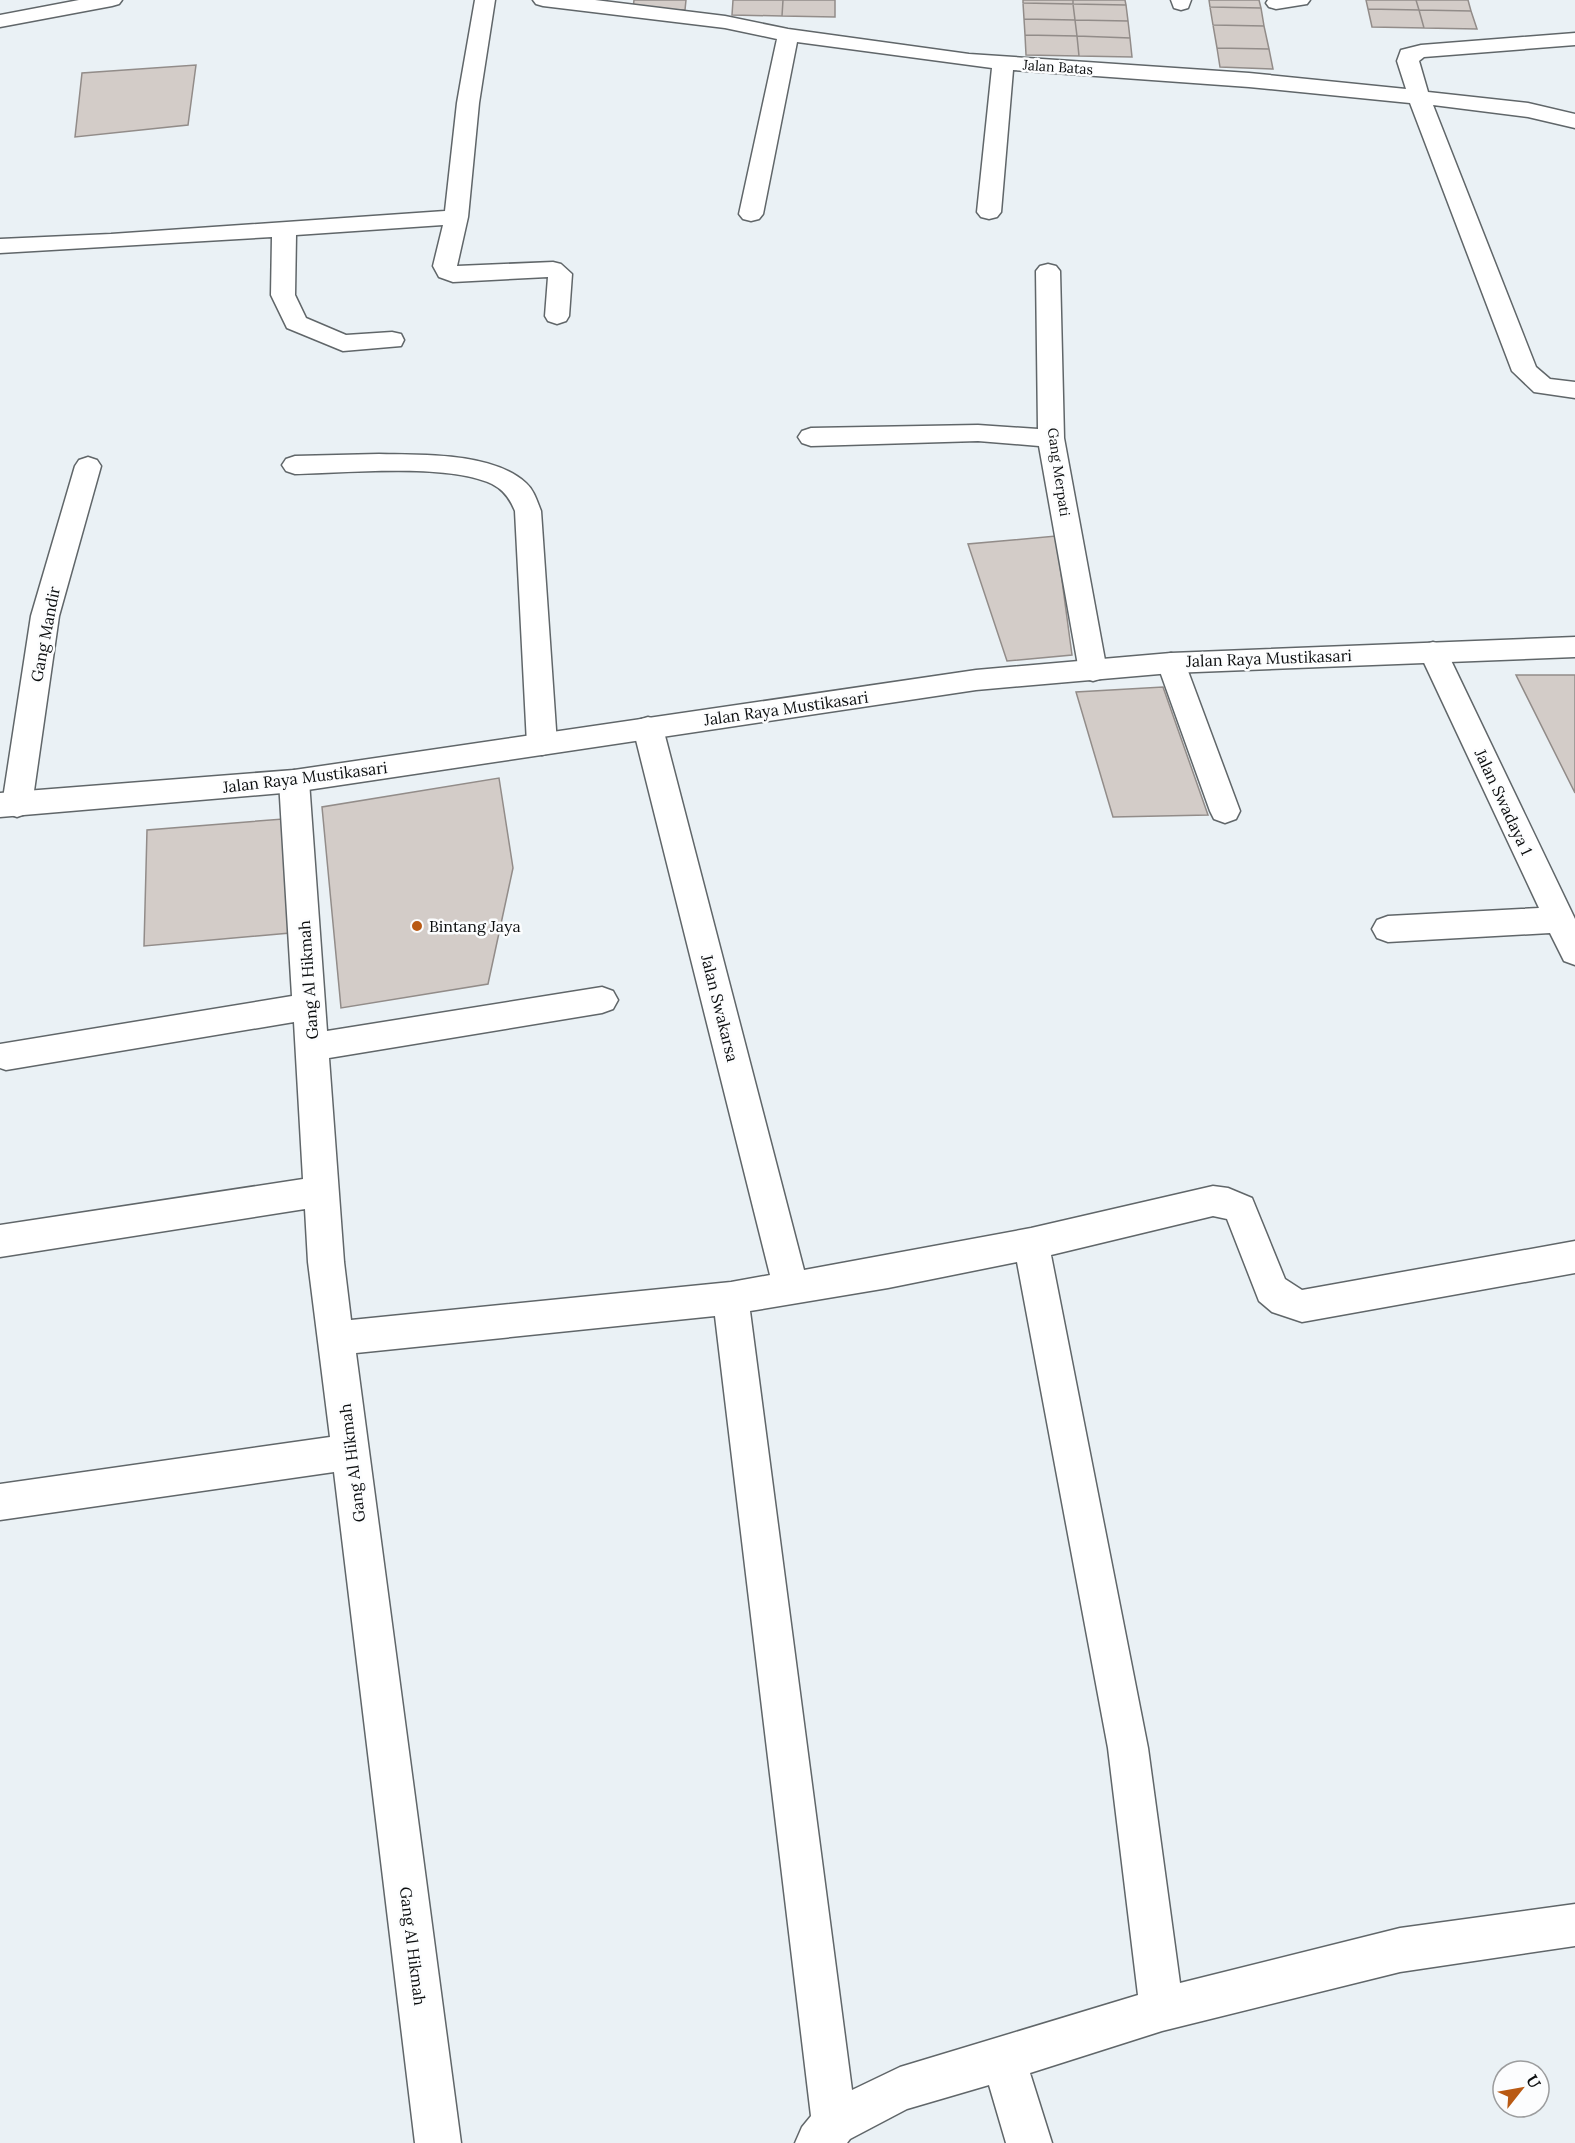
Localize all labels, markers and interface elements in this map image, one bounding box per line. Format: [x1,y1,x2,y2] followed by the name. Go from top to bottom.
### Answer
[1021,55,1094,78] street label: Jalan Batas
[1044,427,1074,517] street label: Gang Merpati
[26,584,64,683] street label: Gang Mandir
[1185,645,1352,671] street label: Jalan Raya Mustikasari
[702,687,870,730] street label: Jalan Raya Mustikasari
[1470,745,1537,858] street label: Jalan Swadaya 1
[220,757,389,797] street label: Jalan Raya Mustikasari
[429,916,521,936] place label: Bintang Jaya
[294,919,322,1040] street label: Gang Al Hikmah
[410,919,424,933] marker: Bintang Jaya
[697,951,743,1064] street label: Jalan Swakarsa
[335,1402,369,1523] street label: Gang Al Hikmah
[396,1886,430,2007] street label: Gang Al Hikmah
[1491,2059,1551,2119] north arrow
[1522,2071,1546,2092] text: U

